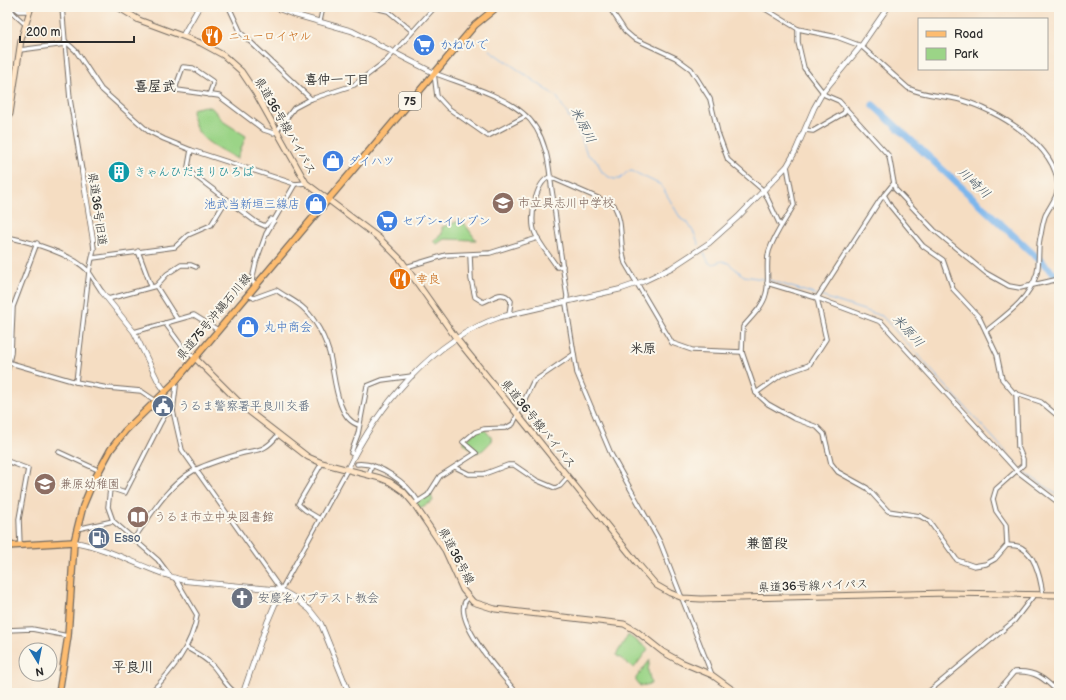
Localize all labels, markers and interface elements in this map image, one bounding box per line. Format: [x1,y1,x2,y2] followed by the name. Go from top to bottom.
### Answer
[20,18,134,44] scale bar
[918,18,1048,70] legend
[199,23,225,49] restaurant icon: ニューロイヤル
[26,25,60,40] text: 200 m
[954,27,983,42] text: Road
[228,29,311,44] place label: ニューロイヤル
[411,32,437,58] supermarket icon: かねひで
[440,38,488,53] place label: かねひで
[954,47,978,62] text: Park
[304,72,370,88] district label: 喜仲一丁目
[251,74,319,178] street label: 県道36号線バイパス
[134,78,176,95] district label: 喜屋武
[399,92,421,110] road number: 75
[567,104,599,146] water label: 米原川
[320,148,346,174] shop icon: ダイハツ
[348,154,395,169] place label: ダイハツ
[106,159,132,185] building icon: きゃんひだまりひろば
[954,164,994,202] water label: 川崎川
[134,165,254,180] place label: きゃんひだまりひろば
[84,171,110,247] street label: 県道36号旧道
[490,190,516,216] school or university icon: 市立具志川中学校
[303,191,329,217] shop icon: 池武当新垣三線店
[518,196,614,211] place label: 市立具志川中学校
[204,197,300,212] place label: 池武当新垣三線店
[374,208,400,234] supermarket icon: セブン-イレブン
[402,214,490,229] place label: セブン-イレブン
[387,266,413,292] restaurant icon: 幸良
[173,271,255,363] street label: 県道75号沖縄石川線
[416,272,440,287] place label: 幸良
[889,311,927,351] water label: 米原川
[235,314,261,340] shop icon: 丸中商会
[264,320,312,335] place label: 丸中商会
[630,341,656,357] district label: 米原
[497,376,579,472] street label: 県道36号線バイパス
[150,393,176,419] public building icon: うるま警察署平良川交番
[178,399,310,414] place label: うるま警察署平良川交番
[32,471,58,497] school or university icon: 兼原幼稚園
[60,477,120,492] place label: 兼原幼稚園
[125,504,151,530] library icon: うるま市立中央図書館
[154,510,274,525] place label: うるま市立中央図書館
[86,525,112,551] fuel station icon: Esso
[435,525,477,587] street label: 県道36号線
[114,531,141,546] place label: Esso
[746,535,788,552] district label: 兼箇段
[758,577,868,595] street label: 県道36号線バイパス
[229,585,255,611] church icon: 安慶名バプテスト教会
[258,591,379,606] place label: 安慶名バプテスト教会
[18,642,58,682] north arrow
[112,659,154,676] district label: 平良川
[34,664,45,678] text: N

